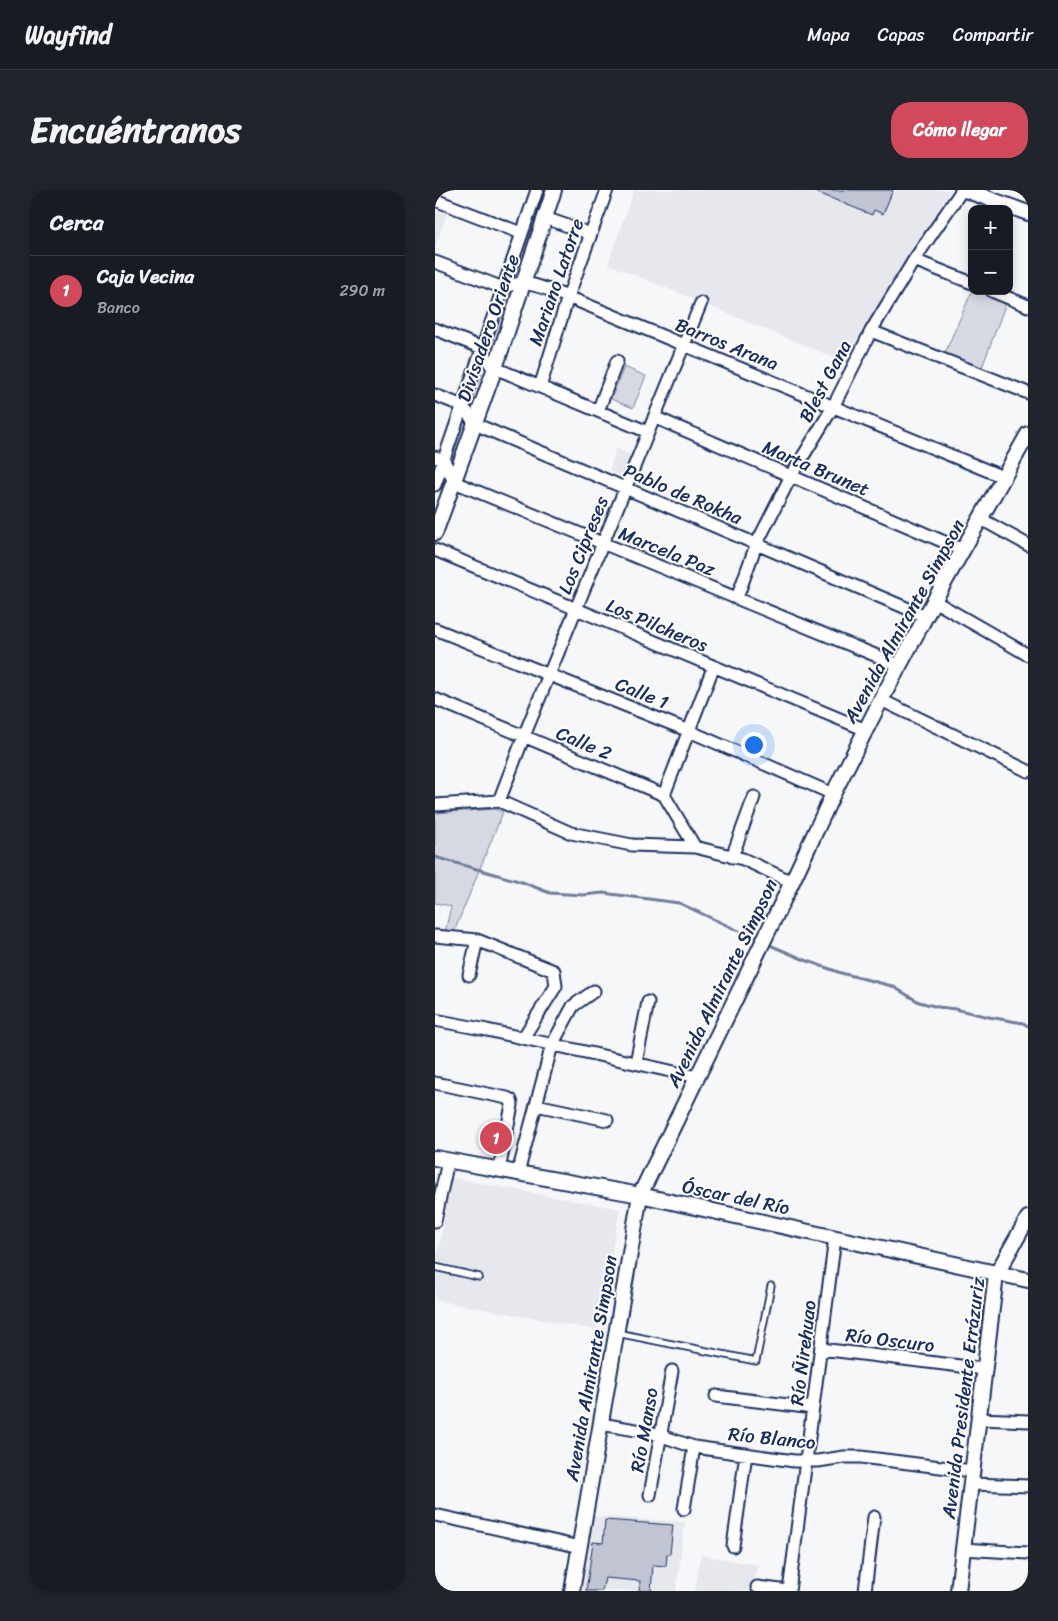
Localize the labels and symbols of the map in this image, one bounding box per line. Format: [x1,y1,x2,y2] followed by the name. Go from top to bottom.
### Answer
[519,213,593,350] street label: Mariano Latorre
[447,249,529,406] street label: Divisadero Oriente
[670,308,784,380] street label: Barros Arana
[789,333,861,428] street label: Blest Gana
[757,431,875,505] street label: Marta Brunet
[618,454,748,534] street label: Pablo de Rokha
[548,491,618,599] street label: Los Cipreses
[834,513,974,730] street label: Avenida Almirante Simpson
[613,517,721,586] street label: Marcela Paz
[601,589,713,661] street label: Los Pilcheros
[610,667,674,719] street label: Calle 1
[551,716,617,770] street label: Calle 2
[741,732,767,758] your location
[656,873,787,1094] street label: Avenida Almirante Simpson
[480,1119,512,1157] pin: 1
[679,1170,793,1224] street label: Óscar del Río
[555,1252,627,1485] street label: Avenida Almirante Simpson
[932,1274,994,1522] street label: Avenida Presidente Errázuriz
[780,1298,826,1408] street label: Río Ñirehuao
[844,1318,936,1362] street label: Río Oscuro
[620,1385,668,1475] street label: Río Manso
[727,1417,817,1459] street label: Río Blanco

